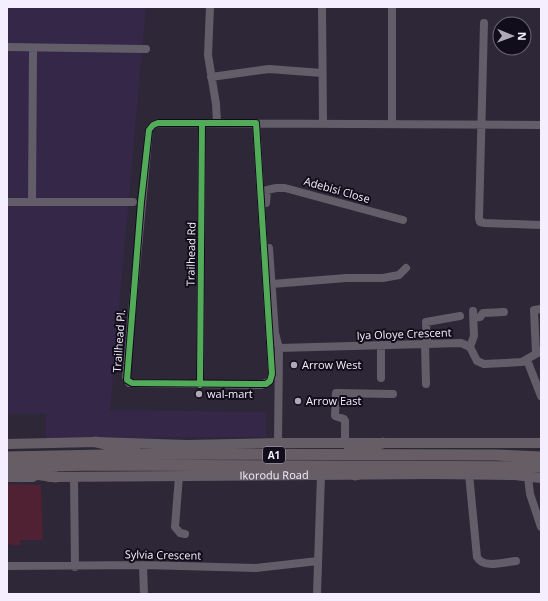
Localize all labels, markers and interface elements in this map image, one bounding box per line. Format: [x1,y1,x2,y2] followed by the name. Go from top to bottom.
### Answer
[492,16,532,56] north arrow
[515,32,530,41] text: N
[302,173,372,206] street label: Adebisi Close
[182,222,199,286] street label: Trailhead Rd
[109,309,128,373] street label: Trailhead Pl.
[356,324,452,343] street label: Iya Oloye Crescent
[302,357,362,372] place label: Arrow West
[289,360,299,370] marker: Arrow West
[207,386,253,401] place label: wal-mart
[194,389,204,399] marker: wal-mart
[306,393,361,408] place label: Arrow East
[293,396,303,406] marker: Arrow East
[263,447,285,463] road number: A1
[239,467,309,483] street label: Ikorodu Road
[125,546,201,563] street label: Sylvia Crescent

